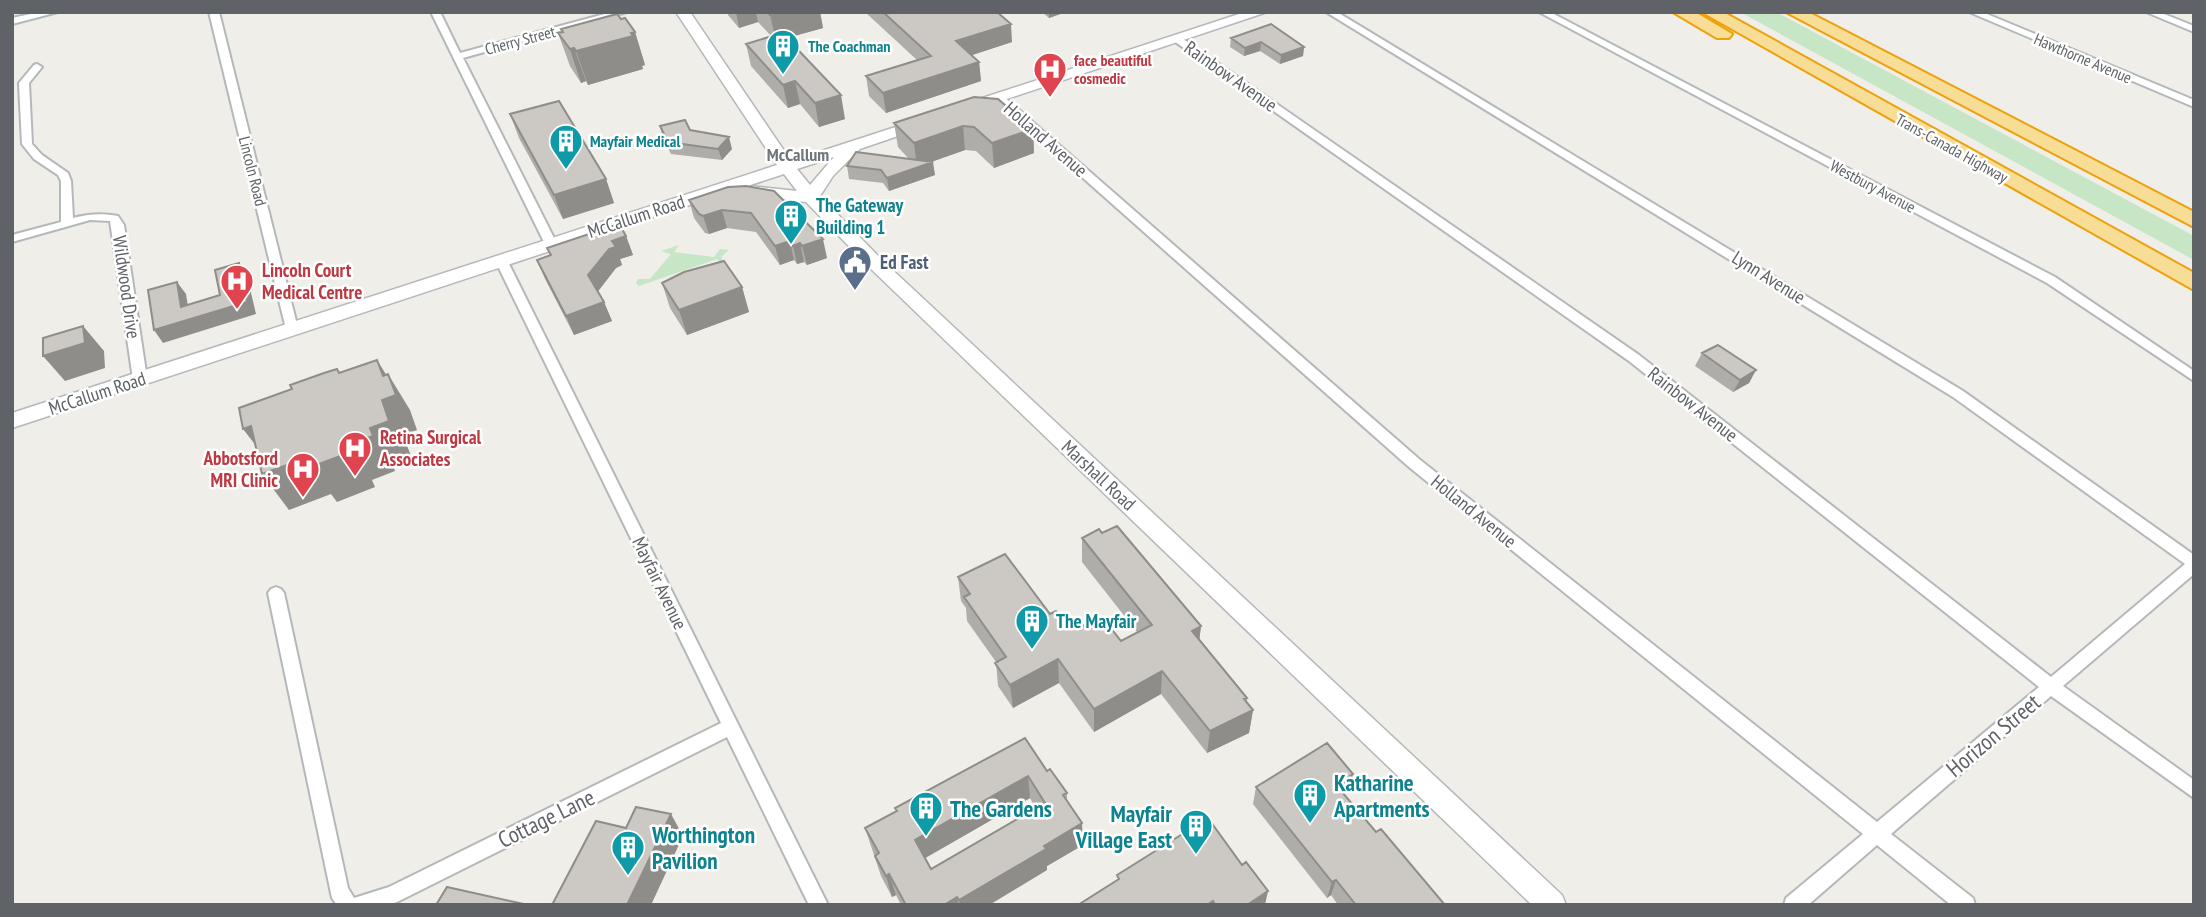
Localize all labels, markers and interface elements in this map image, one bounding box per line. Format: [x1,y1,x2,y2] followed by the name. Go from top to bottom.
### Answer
[483,21,558,59] street label: Cherry Street
[764,27,802,76] building icon: The Coachman
[2031,28,2135,88] street label: Hawthorne Avenue
[1180,35,1282,117] street label: Rainbow Avenue
[808,36,890,56] place label: The Coachman
[1031,50,1069,99] hospital icon: face beautiful cosmedic
[1074,50,1152,88] place label: face beautiful cosmedic
[999,96,1093,182] street label: Holland Avenue
[1892,109,2012,187] street label: Trans-Canada Highway
[547,122,585,171] building icon: Mayfair Medical
[590,131,680,151] place label: Mayfair Medical
[235,134,271,208] street label: Lincoln Road
[767,143,829,166] district label: McCallum
[1827,155,1919,217] street label: Westbury Avenue
[584,189,688,243] street label: McCallum Road
[816,193,904,239] place label: The Gateway Building 1
[772,197,810,246] building icon: The Gateway Building 1
[108,234,146,340] street label: Wildwood Drive
[836,243,874,292] public building icon: Ed Fast
[1728,245,1810,309] street label: Lynn Avenue
[880,250,929,274] place label: Ed Fast
[262,258,362,304] place label: Lincoln Court Medical Centre
[218,262,256,311] hospital icon: Lincoln Court Medical Centre
[1643,361,1743,447] street label: Rainbow Avenue
[45,366,149,420] street label: McCallum Road
[379,425,482,471] place label: Retina Surgical Associates
[336,429,374,478] hospital icon: Retina Surgical Associates
[1057,435,1141,515] street label: Marshall Road
[202,446,278,492] place label: Abbotsford MRI Clinic
[284,450,322,499] hospital icon: Abbotsford MRI Clinic
[1426,469,1522,553] street label: Holland Avenue
[627,533,693,633] street label: Mayfair Avenue
[1013,602,1051,651] building icon: The Mayfair
[1056,609,1137,633] place label: The Mayfair
[1940,687,2047,783] street label: Horizon Street
[1333,768,1429,823] place label: Katharine Apartments
[1291,776,1329,825] building icon: Katharine Apartments
[493,782,599,854] street label: Cottage Lane
[907,789,945,838] building icon: The Gardens
[950,794,1052,823] place label: The Gardens
[1075,799,1172,854] place label: Mayfair Village East
[1177,807,1215,856] building icon: Mayfair Village East
[651,820,755,875] place label: Worthington Pavilion
[609,828,647,877] building icon: Worthington Pavilion

